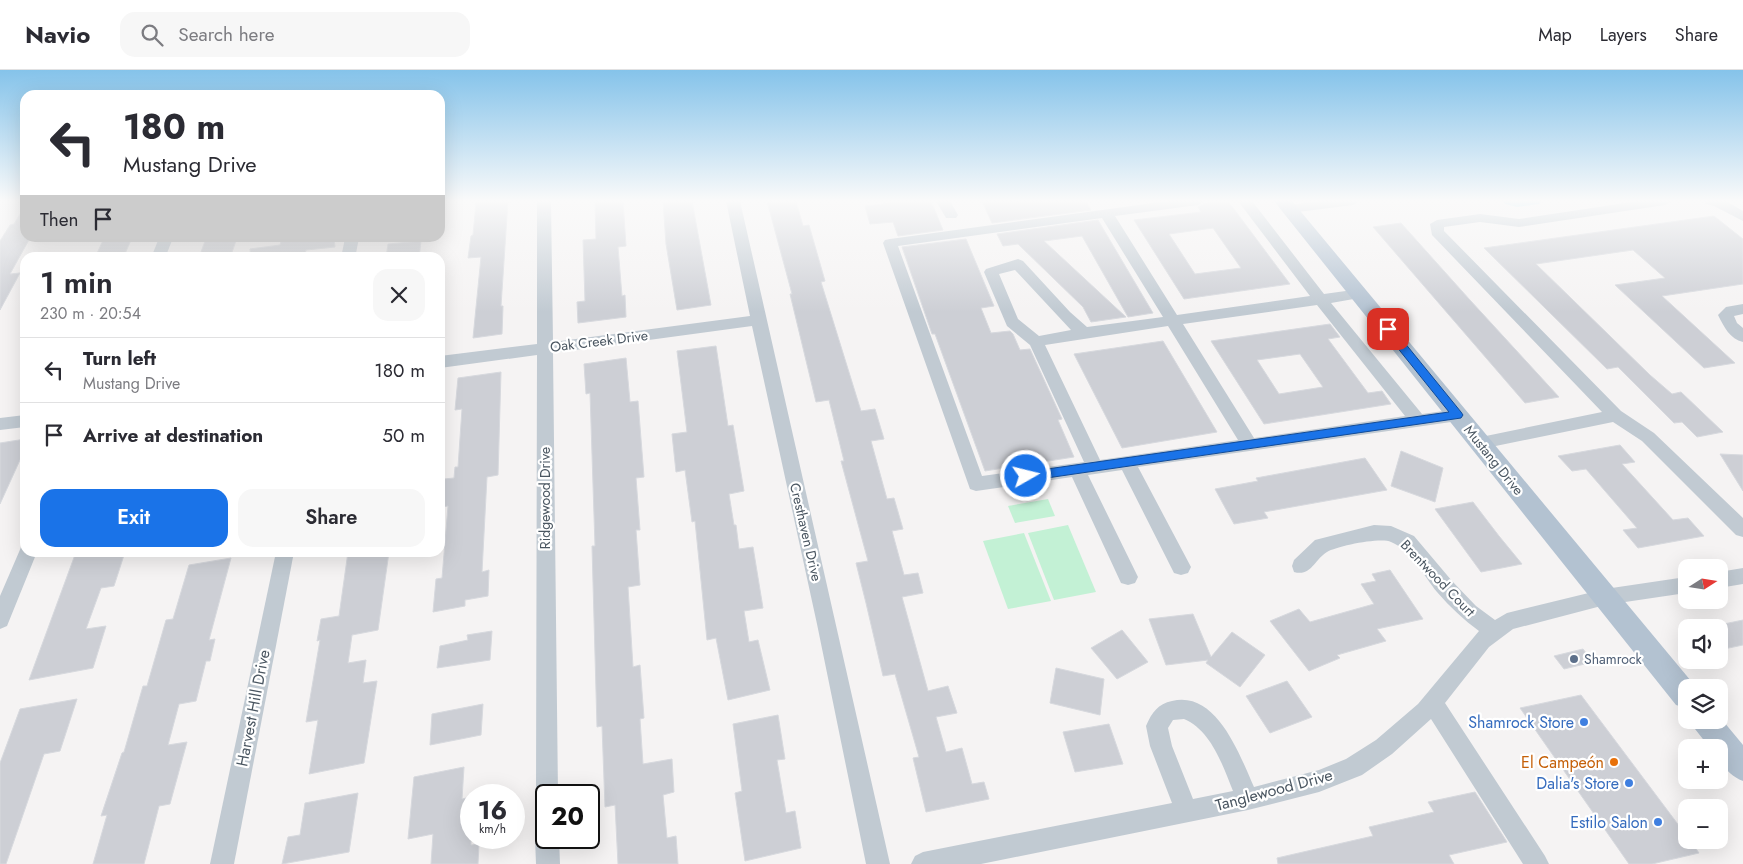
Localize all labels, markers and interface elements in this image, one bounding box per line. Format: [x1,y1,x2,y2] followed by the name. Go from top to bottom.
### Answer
[120,12,470,57] search box
[25,17,90,52] text: Navio
[138,21,166,49] icon: search
[178,21,274,48] text: Search here
[1538,22,1572,48] text: Map
[1600,22,1647,48] text: Layers
[1675,22,1718,48] text: Share
[123,102,225,152] text: 180 m
[40,110,105,175] icon: left
[123,148,257,180] text: Mustang Drive
[89,205,117,233] icon: arrive
[40,206,79,233] text: Then
[40,261,113,304] text: 1 min
[373,269,425,321] button: close
[40,302,141,325] text: 230 m · 20:54
[1367,308,1409,350] pin
[1374,315,1402,343] icon: arrive
[549,325,649,357] street label: Oak Creek Drive
[83,345,156,372] text: Turn left
[40,356,68,384] icon: left
[374,357,425,384] text: 180 m
[83,372,180,395] text: Mustang Drive
[40,421,68,449] icon: arrive
[1459,421,1529,499] street label: Mustang Drive
[83,422,263,449] text: Arrive at destination
[382,422,425,449] text: 50 m
[535,447,555,549] street label: Ridgewood Drive
[999,449,1051,501] position arrow
[785,481,827,583] street label: Cresthaven Drive
[40,489,228,547] button: Exit
[238,489,425,547] button: Share
[1396,535,1480,621] street label: Brentwood Court
[1678,559,1728,609] north arrow
[1678,559,1728,849] map controls
[1678,619,1728,669] button: sound
[230,648,276,768] street label: Harvest Hill Drive
[1584,649,1643,669] place label: Shamrock
[1568,653,1580,665] marker: Shamrock
[1678,679,1728,729] button: layers
[1468,711,1574,734] place label: Shamrock Store
[1578,716,1590,728] marker: Shamrock Store
[1678,739,1728,789] button: +
[1521,751,1604,774] place label: El Campeón
[1608,756,1620,768] marker: El Campeón
[1213,763,1335,817] street label: Tanglewood Drive
[1536,772,1619,795] place label: Dalia's Store
[1623,777,1635,789] marker: Dalia's Store
[535,784,600,849] speed limit sign: 20
[478,792,507,828] text: 16
[1678,799,1728,849] button: −
[1570,811,1648,834] place label: Estilo Salon
[1652,816,1664,828] marker: Estilo Salon
[479,820,506,838] text: km/h

